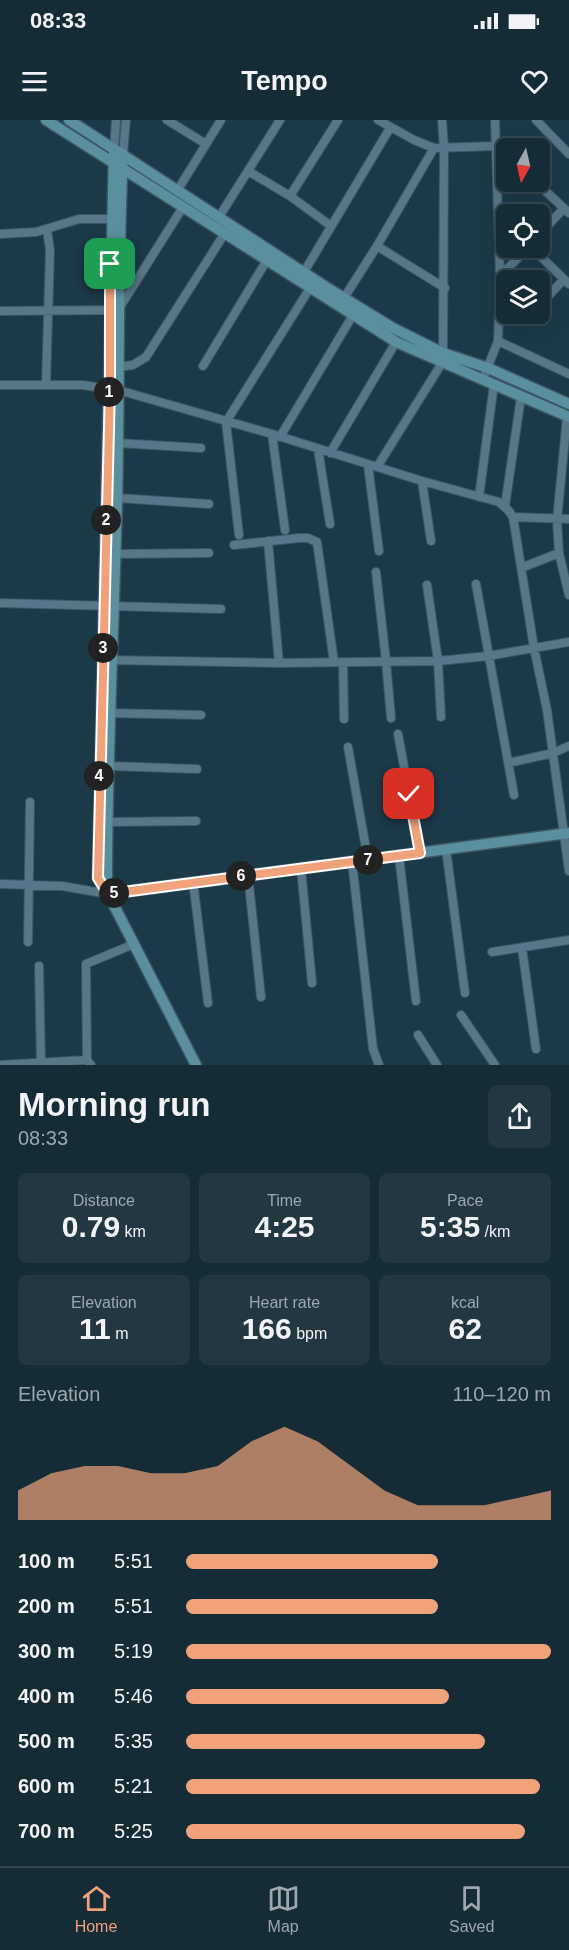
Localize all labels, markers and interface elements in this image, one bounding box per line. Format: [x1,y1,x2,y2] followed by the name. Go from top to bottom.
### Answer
[30,8,86,33] text: 08:33
[18,65,51,98] icon: menu
[518,65,551,98] icon: heart
[241,66,328,96] text: Tempo
[496,138,550,192] north arrow
[496,138,550,324] map controls
[496,204,550,258] button: locate
[84,238,135,289] pin
[93,247,126,280] icon: arrive
[496,270,550,324] button: layers
[94,377,124,407] pin: 1
[105,383,113,400] text: 1
[91,505,121,535] pin: 2
[102,511,110,528] text: 2
[88,633,118,663] pin: 3
[99,639,107,656] text: 3
[84,761,114,791] pin: 4
[95,767,103,784] text: 4
[383,768,434,819] pin
[392,777,425,810] icon: check
[353,845,383,875] pin: 7
[364,851,372,868] text: 7
[226,861,256,891] pin: 6
[237,867,245,884] text: 6
[99,878,129,908] pin: 5
[110,884,118,901] text: 5
[488,1085,551,1148] button: share
[18,1086,210,1123] text: Morning run
[18,1127,68,1149] text: 08:33
[73,1192,135,1209] text: Distance
[267,1192,302,1209] text: Time
[447,1192,483,1209] text: Pace
[62,1210,120,1243] text: 0.79
[254,1210,315,1243] text: 4:25
[420,1210,480,1243] text: 5:35
[120,1223,146,1240] text: km
[480,1223,510,1240] text: /km
[71,1294,137,1311] text: Elevation
[249,1294,320,1311] text: Heart rate
[451,1294,479,1311] text: kcal
[79,1312,111,1345] text: 11
[242,1312,292,1345] text: 166
[448,1312,482,1345] text: 62
[111,1325,129,1342] text: m
[292,1325,327,1342] text: bpm
[18,1383,100,1405] text: Elevation
[452,1383,551,1405] text: 110–120 m
[18,1550,75,1572] text: 100 m
[114,1550,153,1572] text: 5:51
[18,1595,75,1617] text: 200 m
[114,1595,153,1617] text: 5:51
[18,1640,75,1662] text: 300 m
[114,1640,153,1662] text: 5:19
[18,1685,75,1707] text: 400 m
[114,1685,153,1707] text: 5:46
[18,1730,75,1752] text: 500 m
[114,1730,153,1752] text: 5:35
[18,1775,75,1797] text: 600 m
[114,1775,153,1797] text: 5:21
[18,1820,75,1842] text: 700 m
[114,1820,153,1842] text: 5:25
[75,1882,117,1936] tab: Home
[267,1882,300,1936] tab: Map
[449,1882,494,1936] tab: Saved

